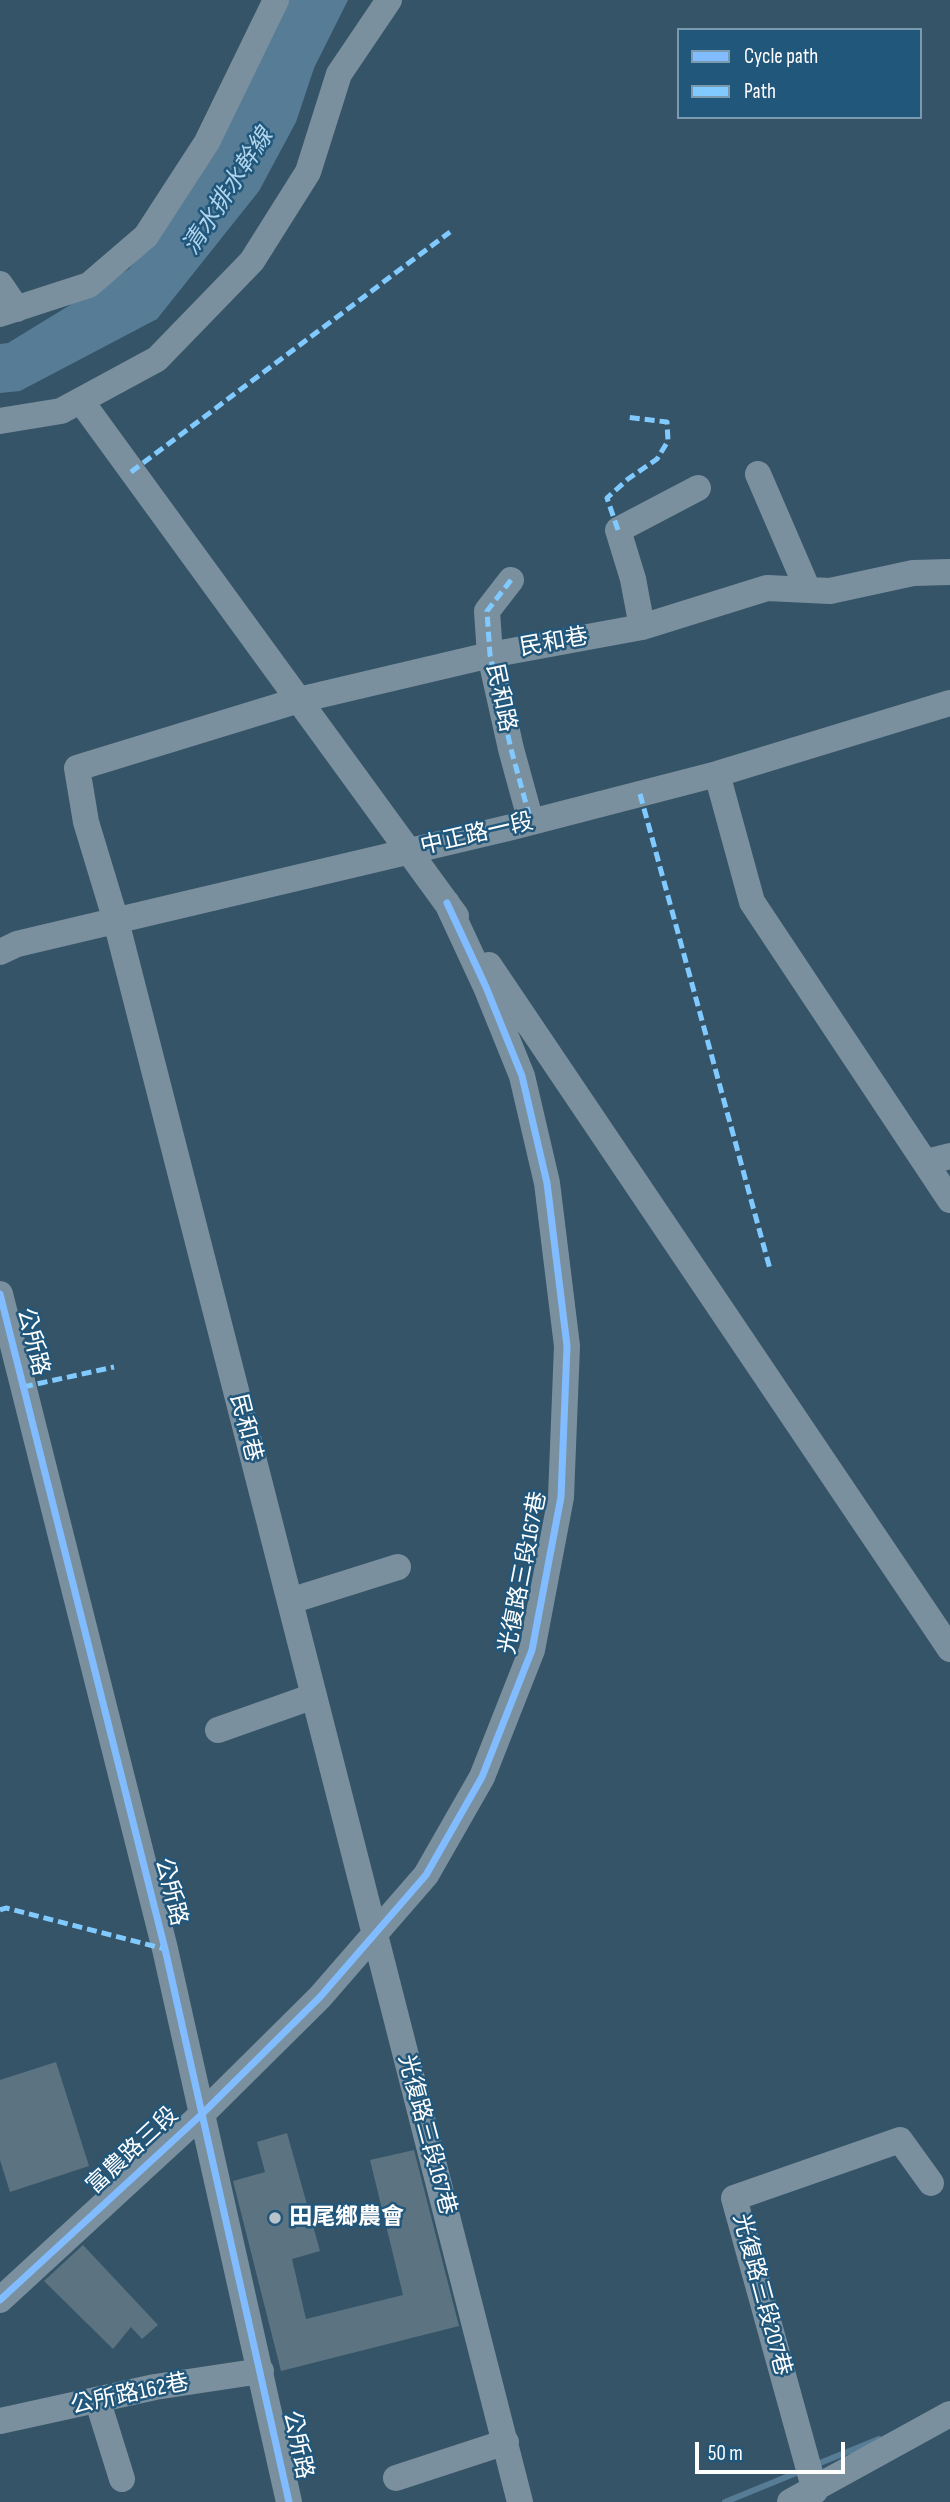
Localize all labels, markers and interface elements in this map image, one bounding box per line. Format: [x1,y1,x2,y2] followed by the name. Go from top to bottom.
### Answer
[677,28,922,119] legend
[744,44,818,69] text: Cycle path
[744,79,776,104] text: Path
[178,124,280,260] water label: 清水排水幹線
[518,623,590,663] street label: 民和巷
[479,661,521,735] street label: 民和路
[418,809,536,861] street label: 中正路一段
[10,1305,54,1379] street label: 公所路
[223,1391,267,1465] street label: 民和巷
[495,1489,553,1657] street label: 光復路三段167巷
[148,1855,192,1929] street label: 公所路
[391,2052,461,2218] street label: 光復路三段167巷
[82,2102,184,2200] street label: 富農路三段
[289,2204,404,2232] place label: 田尾鄉農會
[267,2210,283,2226] marker: 田尾鄉農會
[726,2211,796,2379] street label: 光復路三段207巷
[69,2369,191,2421] street label: 公所路162巷
[276,2408,318,2482] street label: 公所路
[698,2428,848,2472] scale bar
[708,2441,743,2466] text: 50 m

